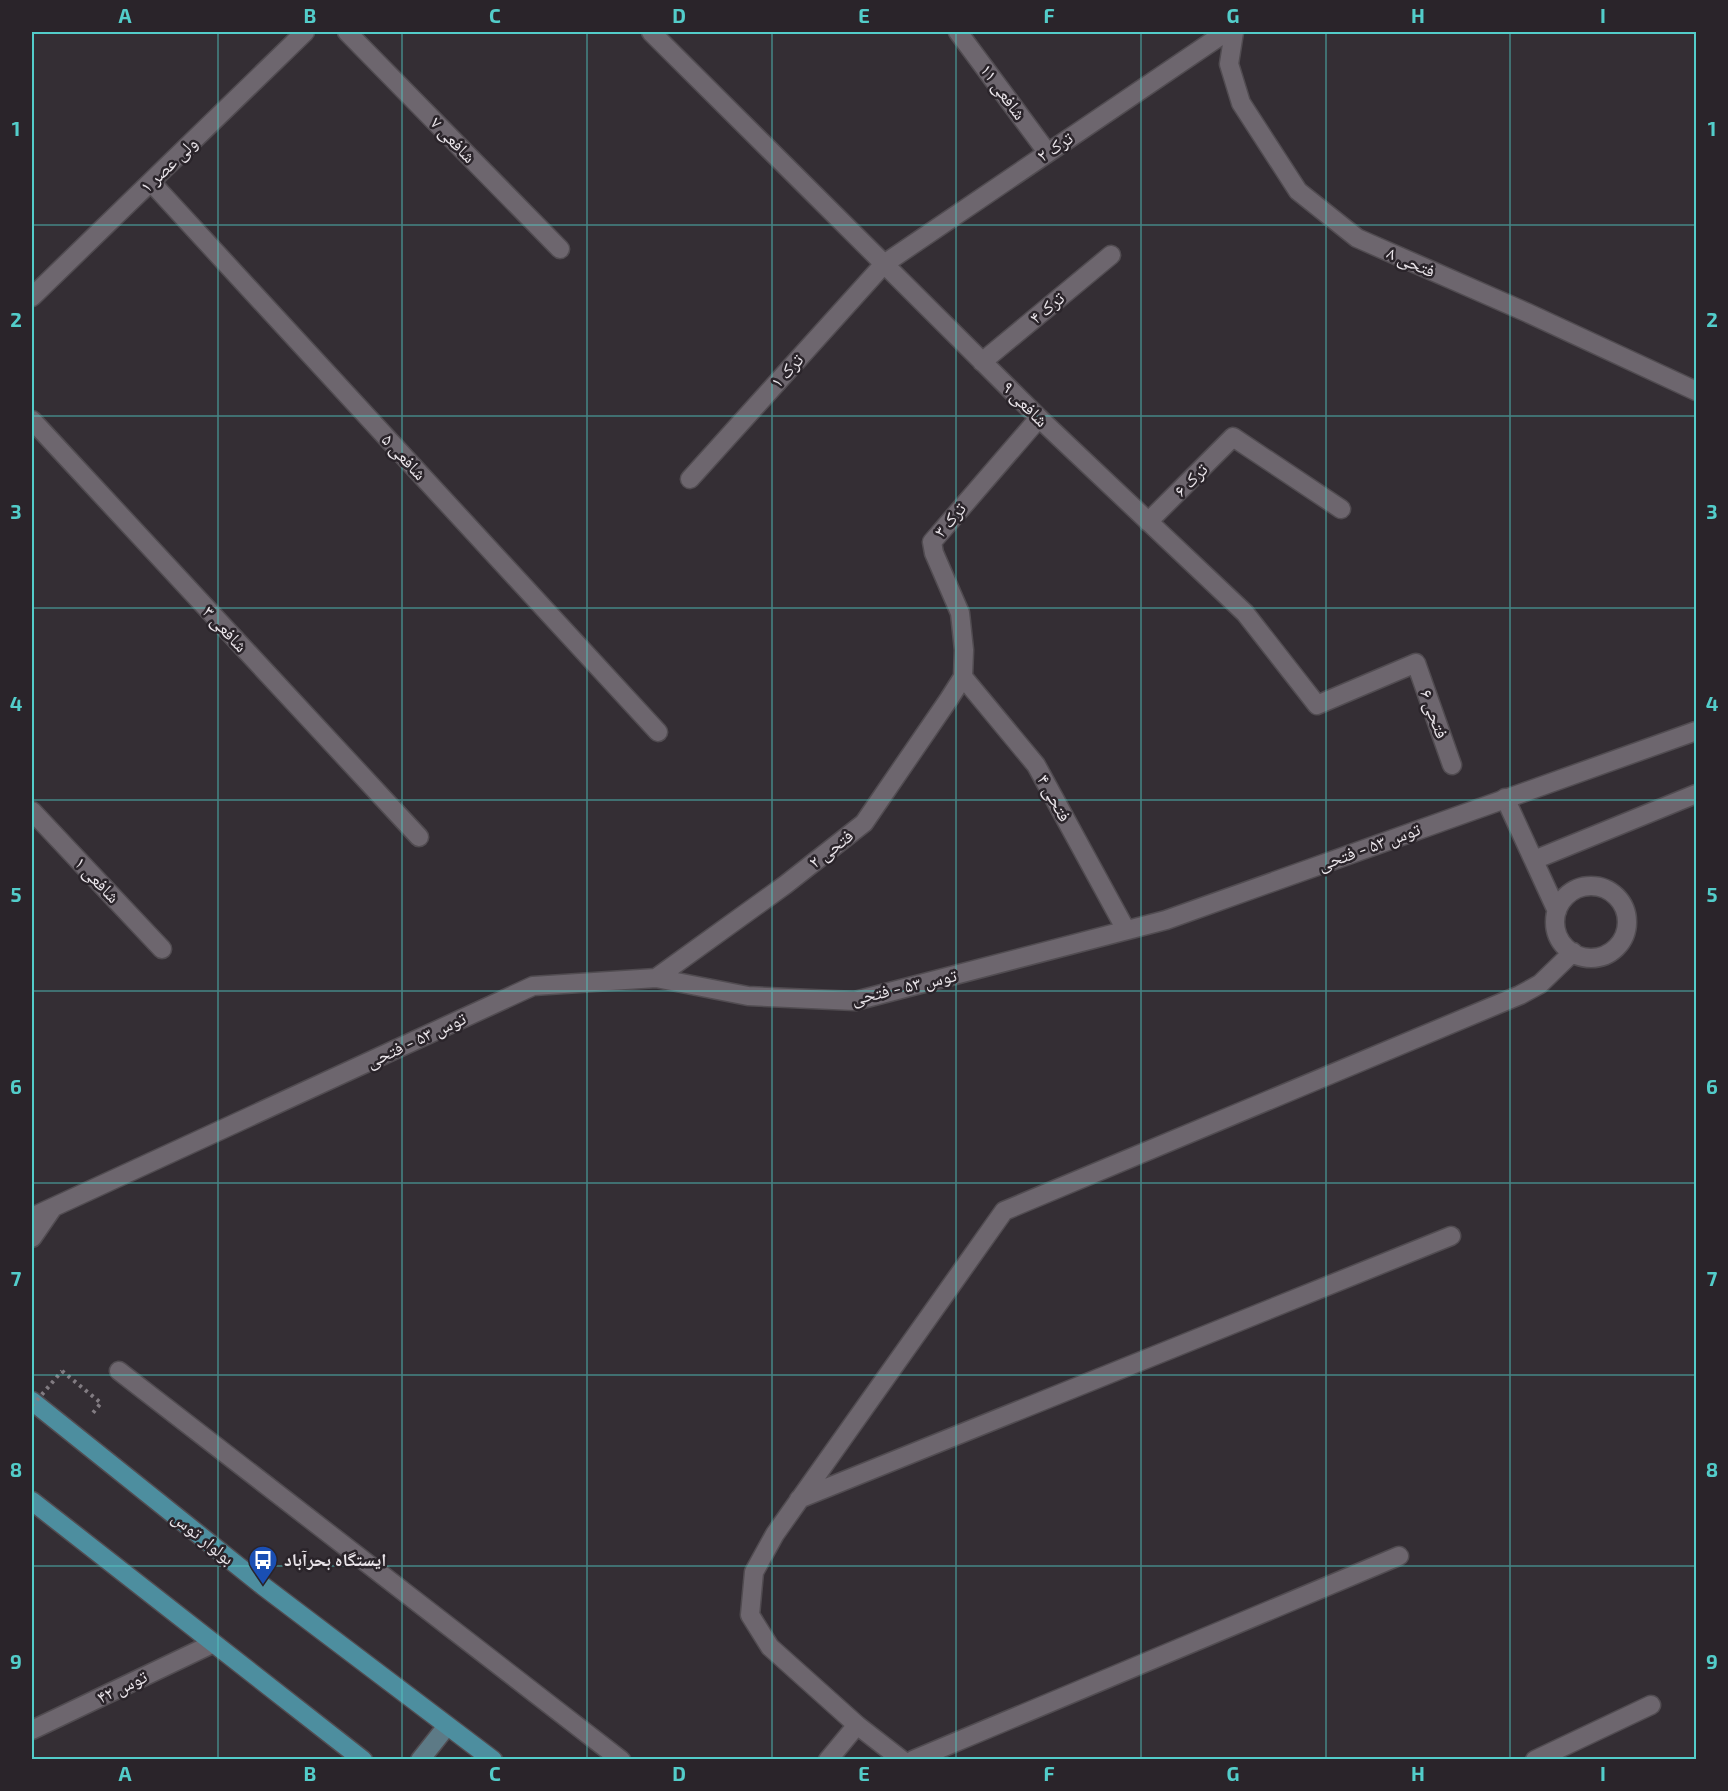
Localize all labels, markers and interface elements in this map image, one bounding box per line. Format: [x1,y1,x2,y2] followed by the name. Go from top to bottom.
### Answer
[118,3,132,27] text: A
[304,3,316,27] text: B
[489,3,501,27] text: C
[672,3,686,27] text: D
[858,3,870,27] text: E
[1043,3,1055,27] text: F
[1227,3,1239,27] text: G
[1411,3,1425,27] text: H
[1600,3,1606,27] text: I
[975,59,1032,124] street label: شافعی ۱۱
[426,112,481,168] street label: شافعی ۷
[12,116,20,140] text: 1
[1708,116,1716,140] text: 1
[1032,126,1077,166] street label: ترک ۲
[135,132,202,198] street label: ولی عصر ۱
[1383,241,1439,282] street label: فتحی ۸
[1025,286,1068,328] street label: ترک ۴
[10,307,22,331] text: 2
[1706,307,1718,331] text: 2
[765,349,807,392] street label: ترک ۱
[997,376,1053,432] street label: شافعی ۹
[377,428,432,485] street label: شافعی ۵
[1169,458,1212,501] street label: ترک ۶
[928,498,970,541] street label: ترک ۳
[10,499,22,523] text: 3
[1706,499,1718,523] text: 3
[198,600,253,657] street label: شافعی ۳
[1415,686,1454,741] street label: فتحی ۶
[10,691,23,715] text: 4
[1706,691,1719,715] text: 4
[1032,770,1077,825] street label: فتحی ۴
[1314,817,1423,876] street label: توس ۵۳ - فتحی
[804,824,858,873] street label: فتحی ۲
[70,852,125,908] street label: شافعی ۱
[10,882,22,906] text: 5
[1706,882,1718,906] text: 5
[849,963,959,1010] street label: توس ۵۳ - فتحی
[362,1006,469,1073] street label: توس ۵۳ - فتحی
[10,1074,22,1098] text: 6
[1706,1074,1718,1098] text: 6
[11,1266,22,1290] text: 7
[1707,1266,1718,1290] text: 7
[10,1457,22,1481] text: 8
[1706,1457,1718,1481] text: 8
[167,1505,239,1570] street label: بولوار توس
[247,1544,279,1586] bus stop icon: ایستگاه بحرآباد
[284,1548,386,1571] place label: ایستگاه بحرآباد
[10,1649,22,1673] text: 9
[1706,1649,1718,1673] text: 9
[93,1665,151,1709] street label: توس ۴۲
[118,1761,132,1785] text: A
[304,1761,316,1785] text: B
[489,1761,501,1785] text: C
[672,1761,686,1785] text: D
[858,1761,870,1785] text: E
[1043,1761,1055,1785] text: F
[1227,1761,1239,1785] text: G
[1411,1761,1425,1785] text: H
[1600,1761,1606,1785] text: I

